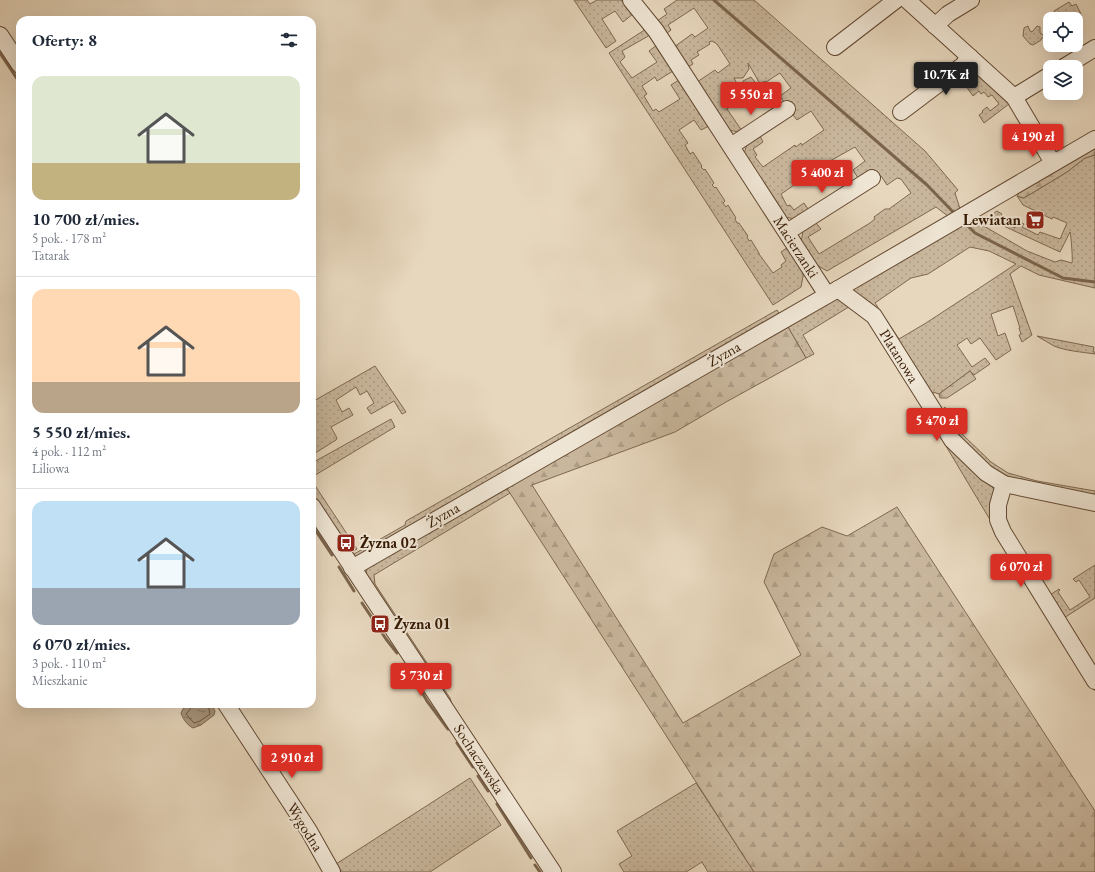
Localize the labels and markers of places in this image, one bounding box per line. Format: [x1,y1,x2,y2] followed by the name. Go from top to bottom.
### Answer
[905,62,987,96] pin: 10.7K zł
[710,82,792,116] pin: 5 550 zł
[992,124,1074,158] pin: 4 190 zł
[781,160,863,194] pin: 5 400 zł
[1024,209,1046,231] supermarket icon: Lewiatan
[963,210,1021,229] place label: Lewiatan
[896,408,978,442] pin: 5 470 zł
[335,532,357,554] bus stop icon: Żyzna 02
[360,533,417,552] place label: Żyzna 02
[980,554,1062,588] pin: 6 070 zł
[369,613,391,635] bus stop icon: Żyzna 01
[394,614,451,633] place label: Żyzna 01
[380,663,462,697] pin: 5 730 zł
[251,745,333,779] pin: 2 910 zł

